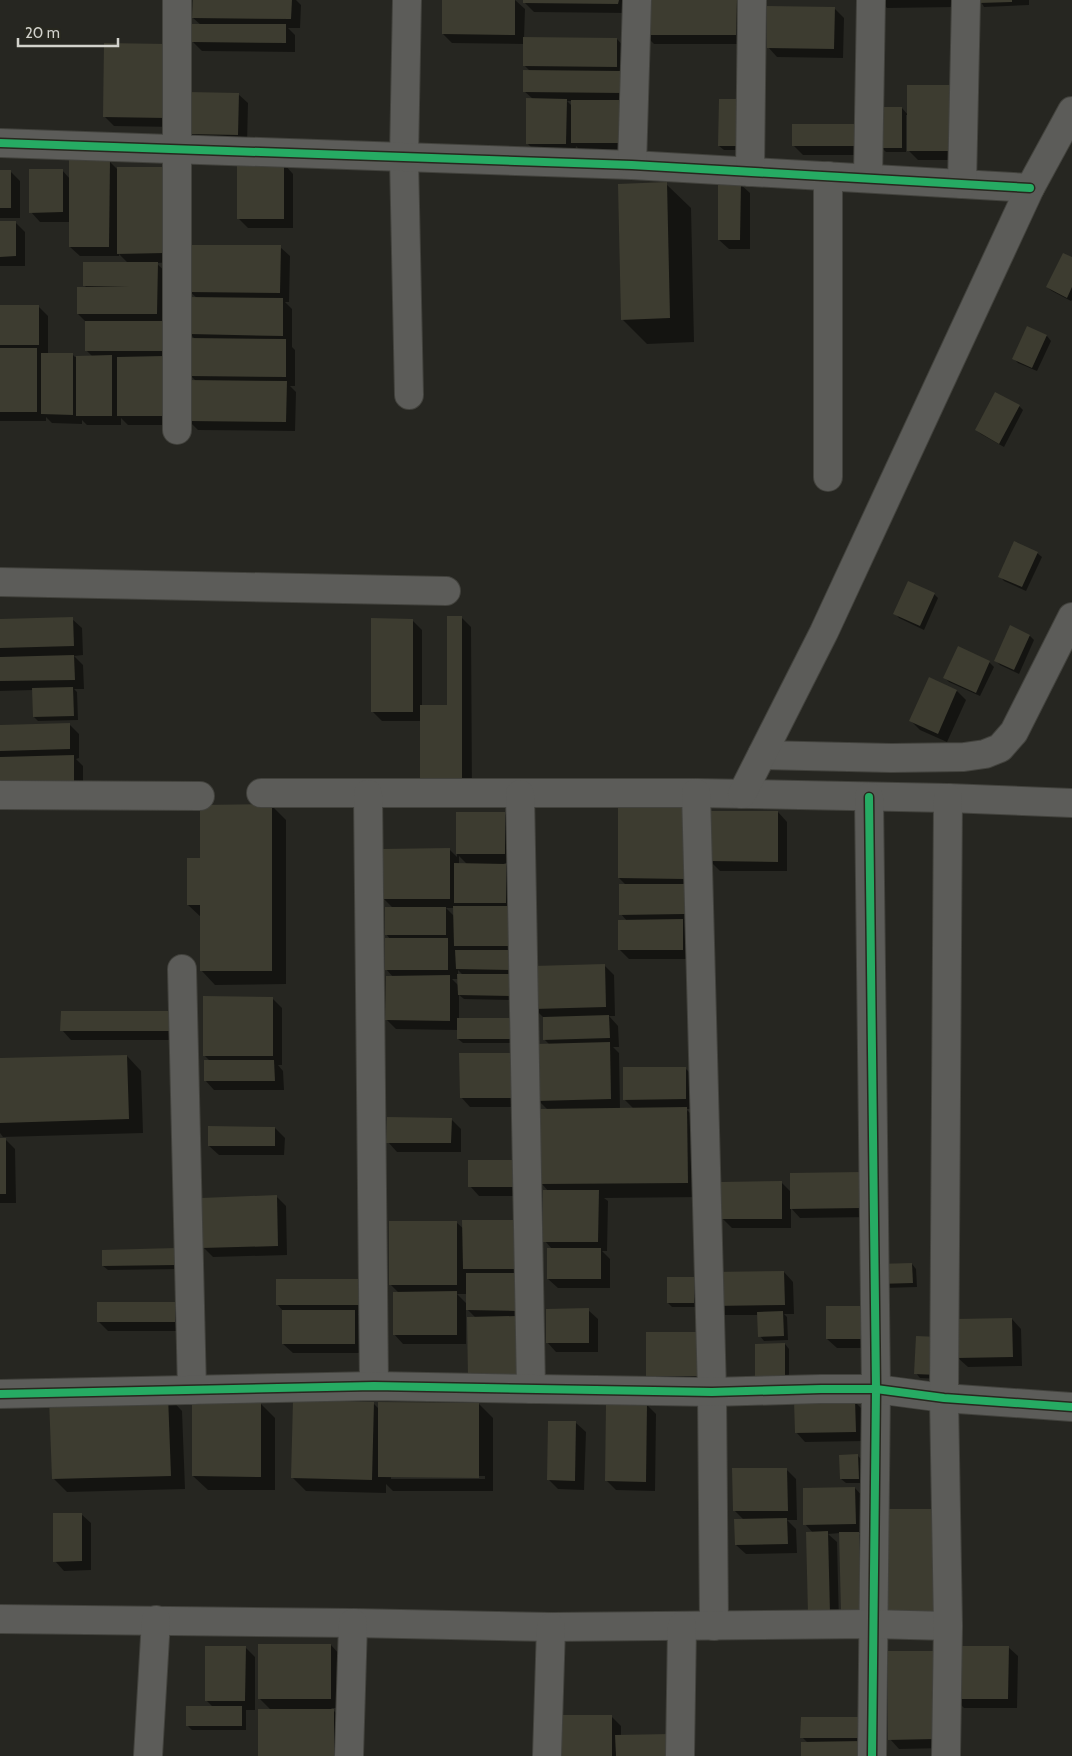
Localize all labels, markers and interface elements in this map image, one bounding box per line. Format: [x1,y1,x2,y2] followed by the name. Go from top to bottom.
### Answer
[18,15,118,47] scale bar
[25,24,60,42] text: 20 m

